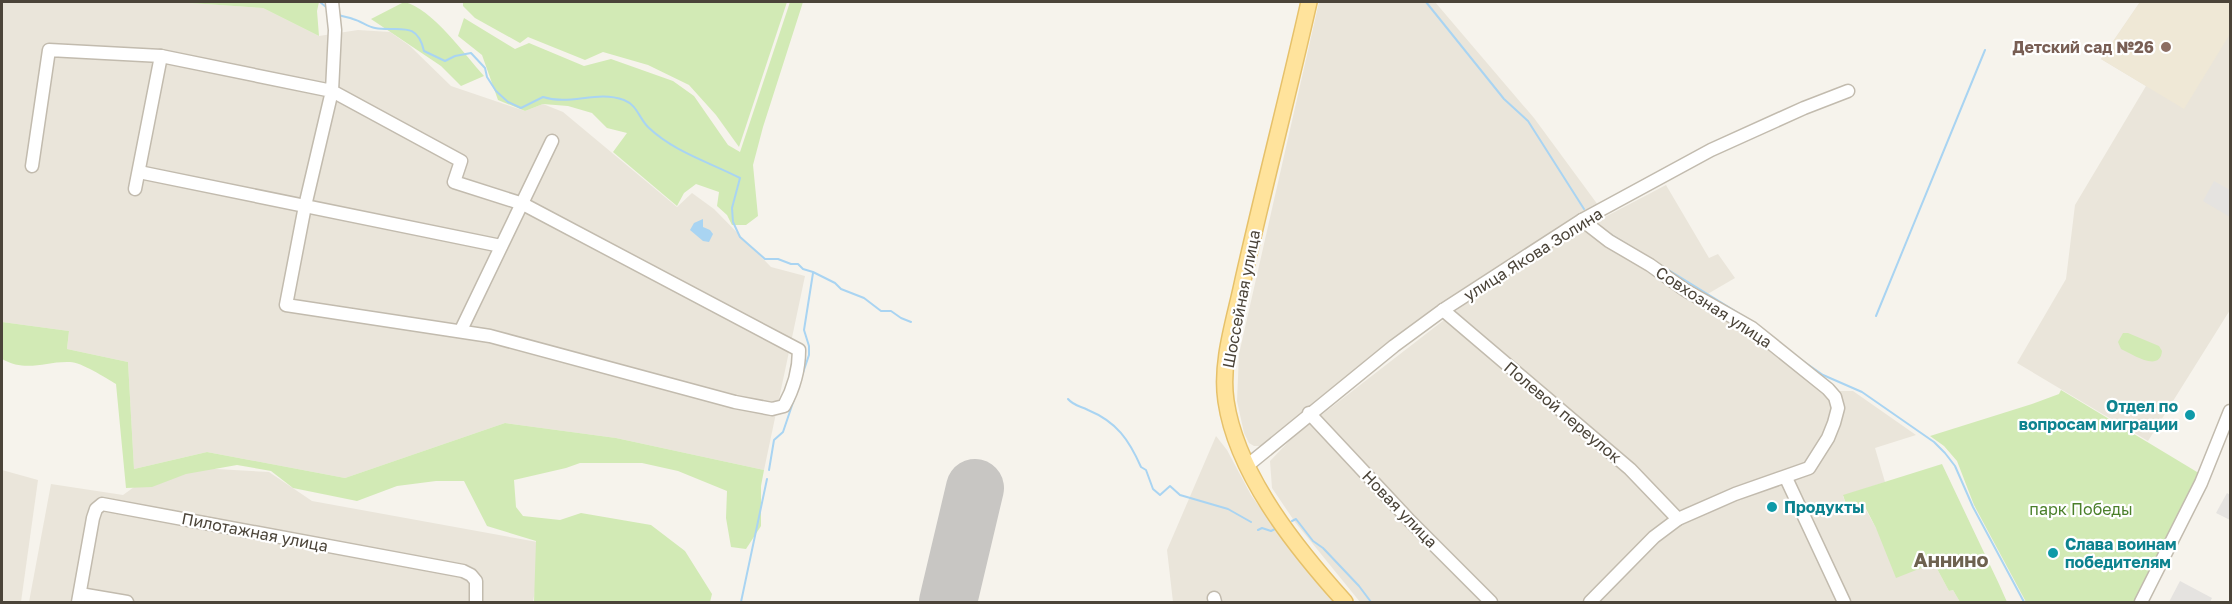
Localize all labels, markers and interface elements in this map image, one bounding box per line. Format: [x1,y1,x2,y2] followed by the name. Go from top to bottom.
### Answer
[2012,37,2154,57] place label: Детский сад №26
[2159,40,2173,54] marker: Детский сад №26
[1460,203,1606,305] street label: улица Якова Золина
[1218,228,1264,370] street label: Шоссейная улица
[1652,262,1776,352] street label: Совхозная улица
[1500,357,1626,467] street label: Полевой переулок
[2019,396,2178,434] place label: Отдел по вопросам миграции
[2183,408,2197,422] marker: Отдел по вопросам миграции
[1358,466,1442,552] street label: Новая улица
[1784,497,1864,517] place label: Продукты
[2029,499,2133,519] park label: парк Победы
[1765,500,1779,514] marker: Продукты
[180,508,330,556] street label: Пилотажная улица
[2065,534,2177,572] place label: Слава воинам победителям
[2046,546,2060,560] marker: Слава воинам победителям
[1914,547,1989,571] district label: Аннино

